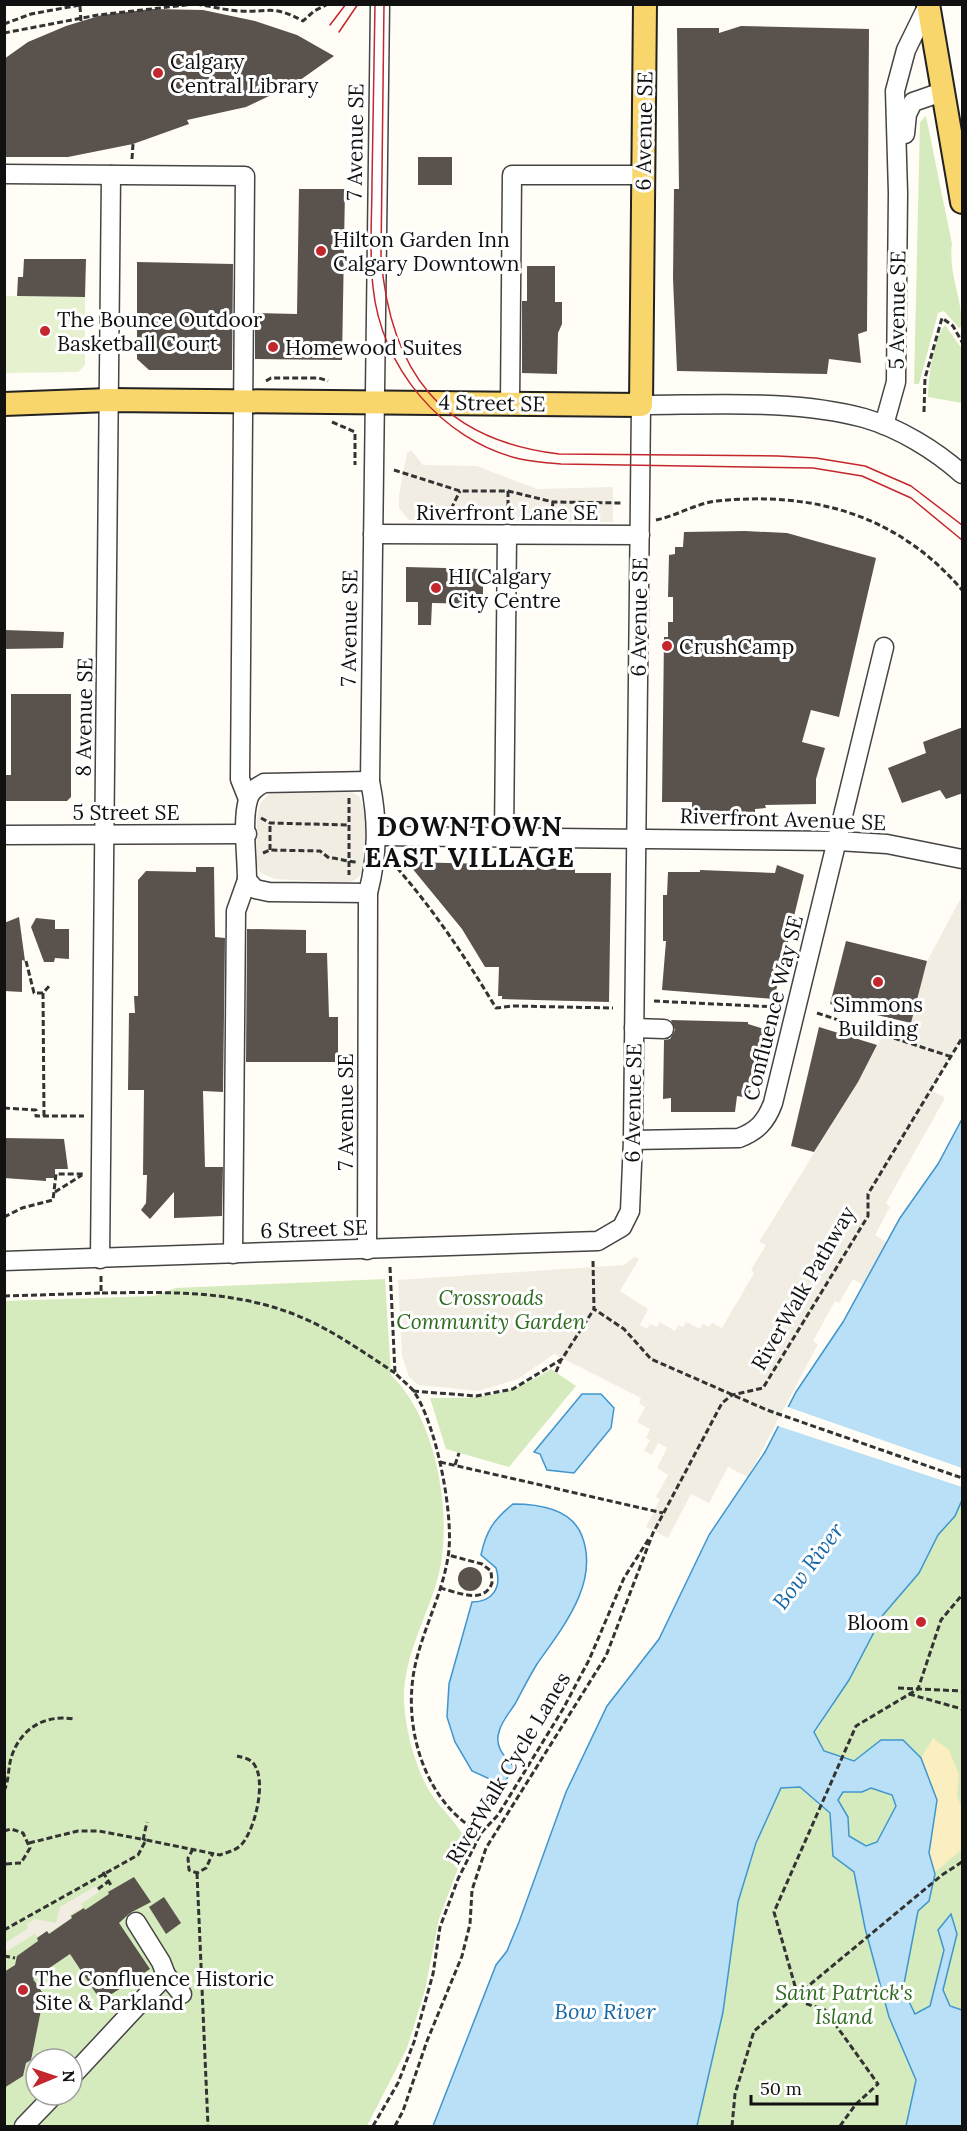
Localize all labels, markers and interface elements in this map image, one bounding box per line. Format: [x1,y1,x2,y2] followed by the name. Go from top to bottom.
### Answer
[170,48,318,99] place label: Calgary Central Library
[151,66,165,80] marker: Calgary Central Library
[629,71,659,191] street label: 6 Avenue SE
[340,83,370,201] street label: 7 Avenue SE
[333,226,520,277] place label: Hilton Garden Inn Calgary Downtown
[314,244,328,258] marker: Hilton Garden Inn Calgary Downtown
[882,250,912,370] street label: 5 Avenue SE
[57,306,262,357] place label: The Bounce Outdoor Basketball Court
[38,324,52,338] marker: The Bounce Outdoor Basketball Court
[285,334,462,361] place label: Homewood Suites
[266,340,280,354] marker: Homewood Suites
[438,389,546,417] street label: 4 Street SE
[416,499,598,526] street label: Riverfront Lane SE
[624,557,654,677] street label: 6 Avenue SE
[448,563,561,614] place label: HI Calgary City Centre
[334,569,364,687] street label: 7 Avenue SE
[429,581,443,595] marker: HI Calgary City Centre
[679,633,794,660] place label: CrushCamp
[660,639,674,653] marker: CrushCamp
[69,657,99,777] street label: 8 Avenue SE
[73,799,180,826] street label: 5 Street SE
[679,802,887,836] street label: Riverfront Avenue SE
[365,809,575,874] district label: DOWNTOWN EAST VILLAGE
[737,913,809,1103] street label: Confluence Way SE
[871,975,885,989] marker: Simmons Building
[833,991,923,1042] place label: Simmons Building
[618,1043,648,1163] street label: 6 Avenue SE
[332,1054,359,1170] street label: 7 Avenue SE
[745,1201,861,1375] street label: RiverWalk Pathway
[260,1214,368,1244] street label: 6 Street SE
[396,1284,586,1335] park label: Crossroads Community Garden
[766,1516,850,1615] water label: Bow River
[847,1609,909,1636] place label: Bloom
[914,1615,928,1629] marker: Bloom
[440,1667,576,1869] street label: RiverWalk Cycle Lanes
[35,1965,274,2016] place label: The Confluence Historic Site & Parkland
[775,1979,913,2030] park label: Saint Patrick's Island
[16,1983,30,1997] marker: The Confluence Historic Site & Parkland
[554,1997,657,2025] water label: Bow River
[24,2047,84,2107] north arrow
[751,2068,877,2106] scale bar
[59,2070,79,2083] text: N
[760,2077,802,2100] text: 50 m

